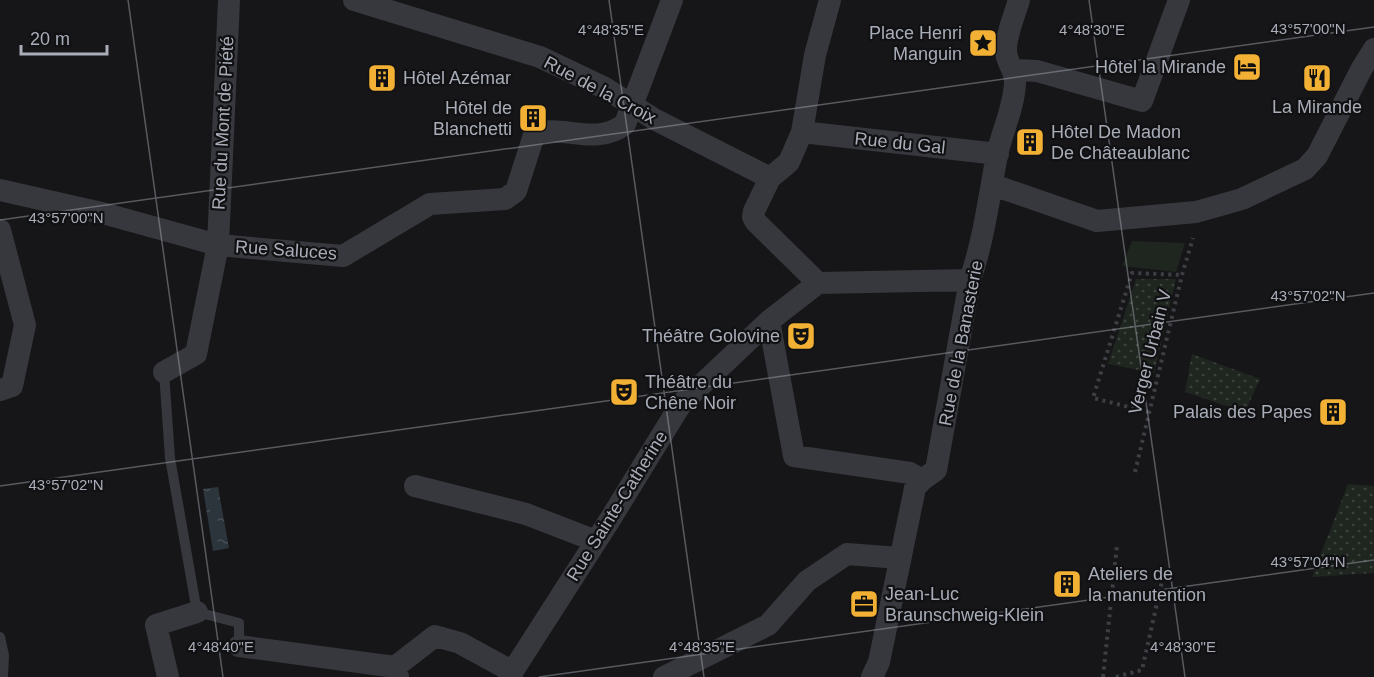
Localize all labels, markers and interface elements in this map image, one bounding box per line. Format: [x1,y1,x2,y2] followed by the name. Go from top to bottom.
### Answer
[21,18,106,56] scale bar
[1270,20,1346,37] text: 43°57'00"N
[578,21,644,38] text: 4°48'35"E
[1059,21,1125,38] text: 4°48'30"E
[869,23,962,64] place label: Place Henri Manguin
[967,27,999,59] place icon: Place Henri Manguin
[30,29,70,49] text: 20 m
[208,36,238,210] street label: Rue du Mont de Piété
[1231,51,1263,83] hotel icon: Hôtel la Mirande
[541,52,659,128] street label: Rue de la Croix
[1095,57,1226,77] place label: Hôtel la Mirande
[366,62,398,94] building icon: Hôtel Azémar
[1301,62,1333,94] restaurant icon: La Mirande
[403,68,511,88] place label: Hôtel Azémar
[1272,97,1362,117] place label: La Mirande
[433,98,512,139] place label: Hôtel de Blanchetti
[517,102,549,134] building icon: Hôtel de Blanchetti
[1051,122,1190,163] place label: Hôtel De Madon De Châteaublanc
[1014,126,1046,158] building icon: Hôtel De Madon De Châteaublanc
[854,128,946,158] street label: Rue du Gal
[28,209,104,226] text: 43°57'00"N
[234,236,338,264] street label: Rue Saluces
[935,259,987,427] street label: Rue de la Banasterie
[1125,287,1175,417] street label: Verger Urbain V
[1270,287,1346,304] text: 43°57'02"N
[785,320,817,352] theatre icon: Théâtre Golovine
[642,326,780,346] place label: Théâtre Golovine
[645,372,736,413] place label: Théâtre du Chêne Noir
[608,376,640,408] theatre icon: Théâtre du Chêne Noir
[1317,396,1349,428] building icon: Palais des Papes
[1173,402,1312,422] place label: Palais des Papes
[563,427,671,585] street label: Rue Sainte-Catherine
[28,476,104,493] text: 43°57'02"N
[1270,553,1346,570] text: 43°57'04"N
[1088,564,1206,605] place label: Ateliers de la manutention
[1051,568,1083,600] building icon: Ateliers de la manutention
[885,584,1044,625] place label: Jean-Luc Braunschweig-Klein
[848,588,880,620] office icon: Jean-Luc Braunschweig-Klein
[188,638,254,655] text: 4°48'40"E
[669,638,735,655] text: 4°48'35"E
[1150,638,1216,655] text: 4°48'30"E

